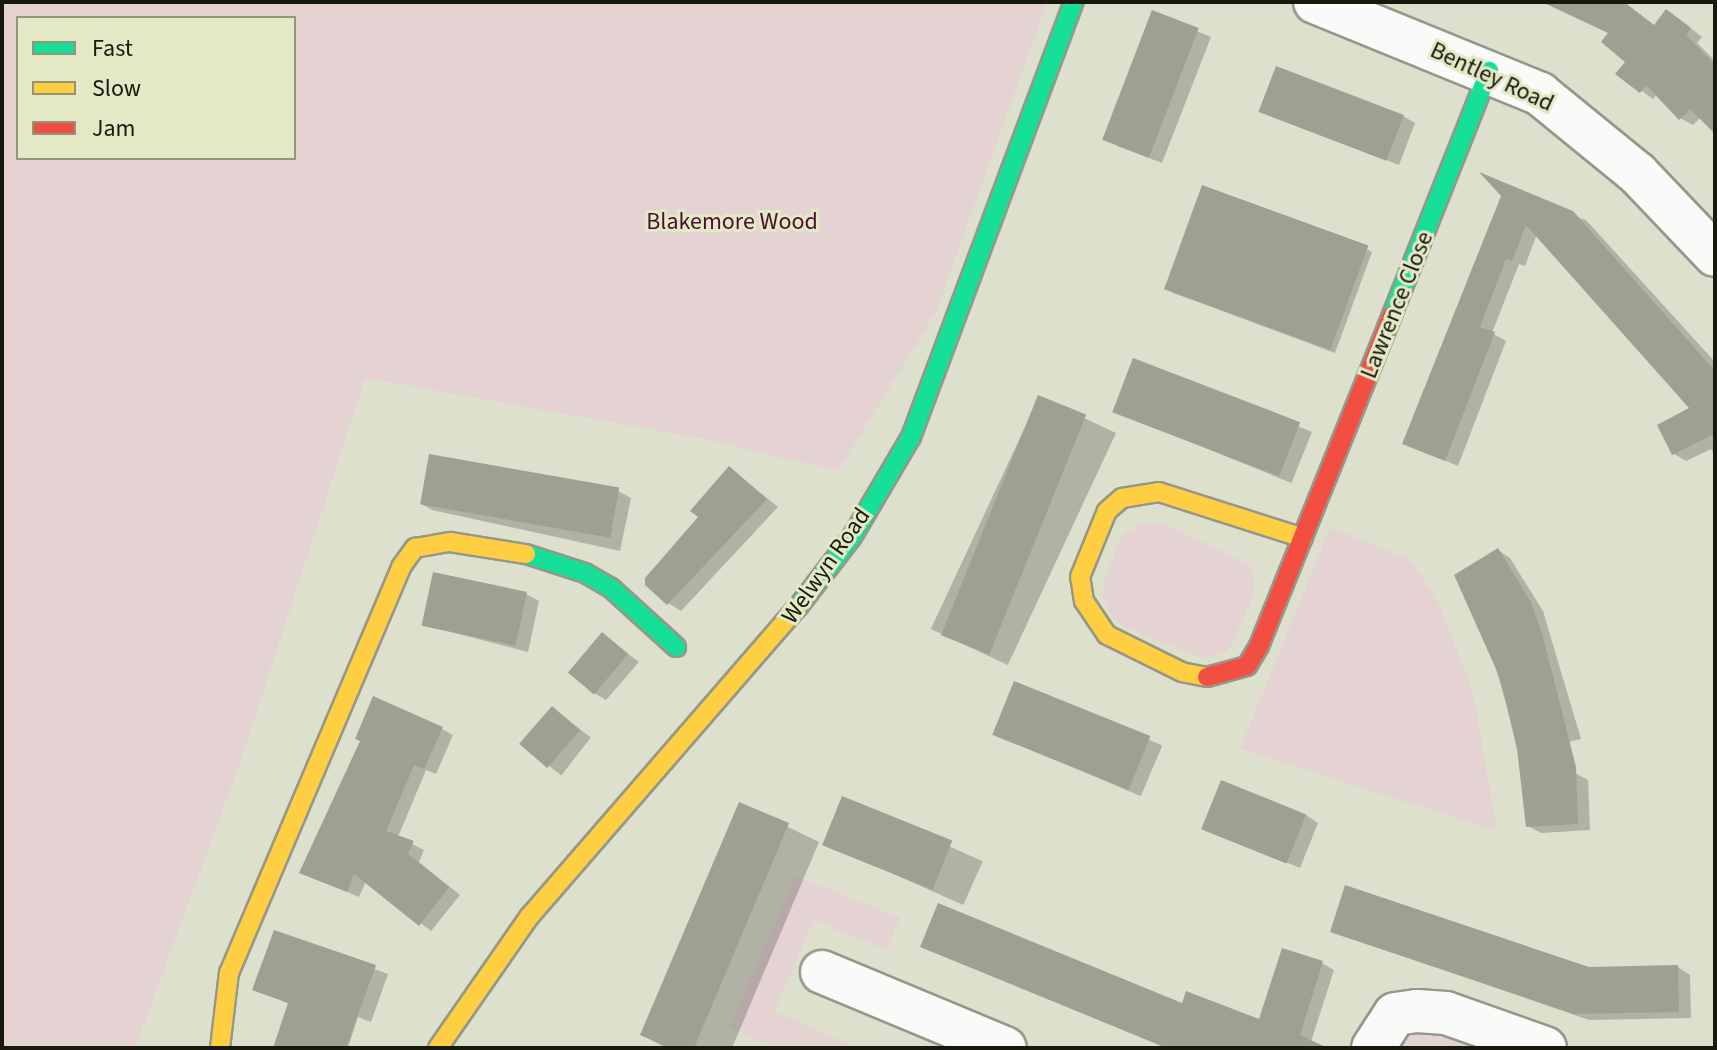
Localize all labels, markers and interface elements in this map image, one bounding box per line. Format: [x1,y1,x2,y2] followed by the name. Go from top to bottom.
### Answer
[16,16,296,160] legend
[92,31,133,66] text: Fast
[1426,36,1558,118] street label: Bentley Road
[92,71,141,106] text: Slow
[92,111,136,146] text: Jam
[646,208,818,236] park label: Blakemore Wood
[1354,227,1440,383] street label: Lawrence Close
[776,503,876,629] street label: Welwyn Road

